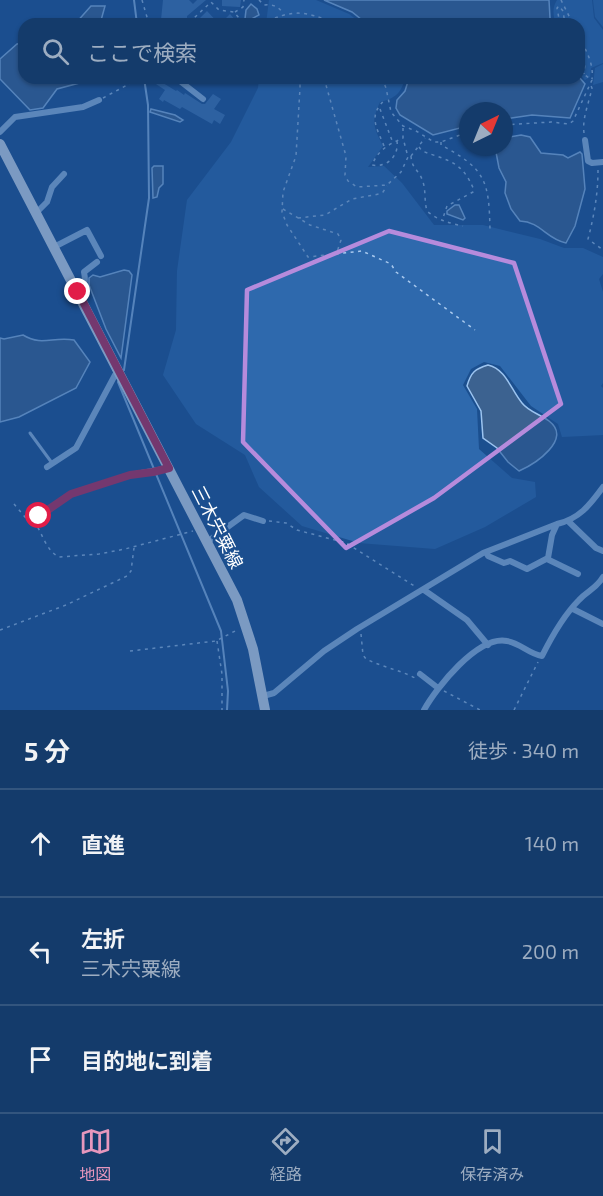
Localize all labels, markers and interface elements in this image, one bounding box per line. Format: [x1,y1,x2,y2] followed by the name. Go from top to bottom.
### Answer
[18,18,585,84] search box
[39,35,72,68] icon: search
[87,39,197,65] text: ここで検索
[459,102,513,156] north arrow
[64,278,90,304] route end
[188,482,248,572] street label: 三木宍粟線
[25,502,51,528] route start
[24,735,70,766] text: 5 分
[468,738,579,762] text: 徒歩 · 340 m
[24,827,57,860] icon: ahead
[81,831,125,857] text: 直進
[525,831,579,855] text: 140 m
[81,925,125,951] text: 左折
[24,935,57,968] icon: left
[522,939,579,963] text: 200 m
[81,956,181,980] text: 三木宍粟線
[24,1043,57,1076] icon: arrive
[81,1047,213,1073] text: 目的地に到着
[79,1125,112,1185] tab: 地図
[269,1125,302,1185] tab: 経路
[460,1125,524,1185] tab: 保存済み

